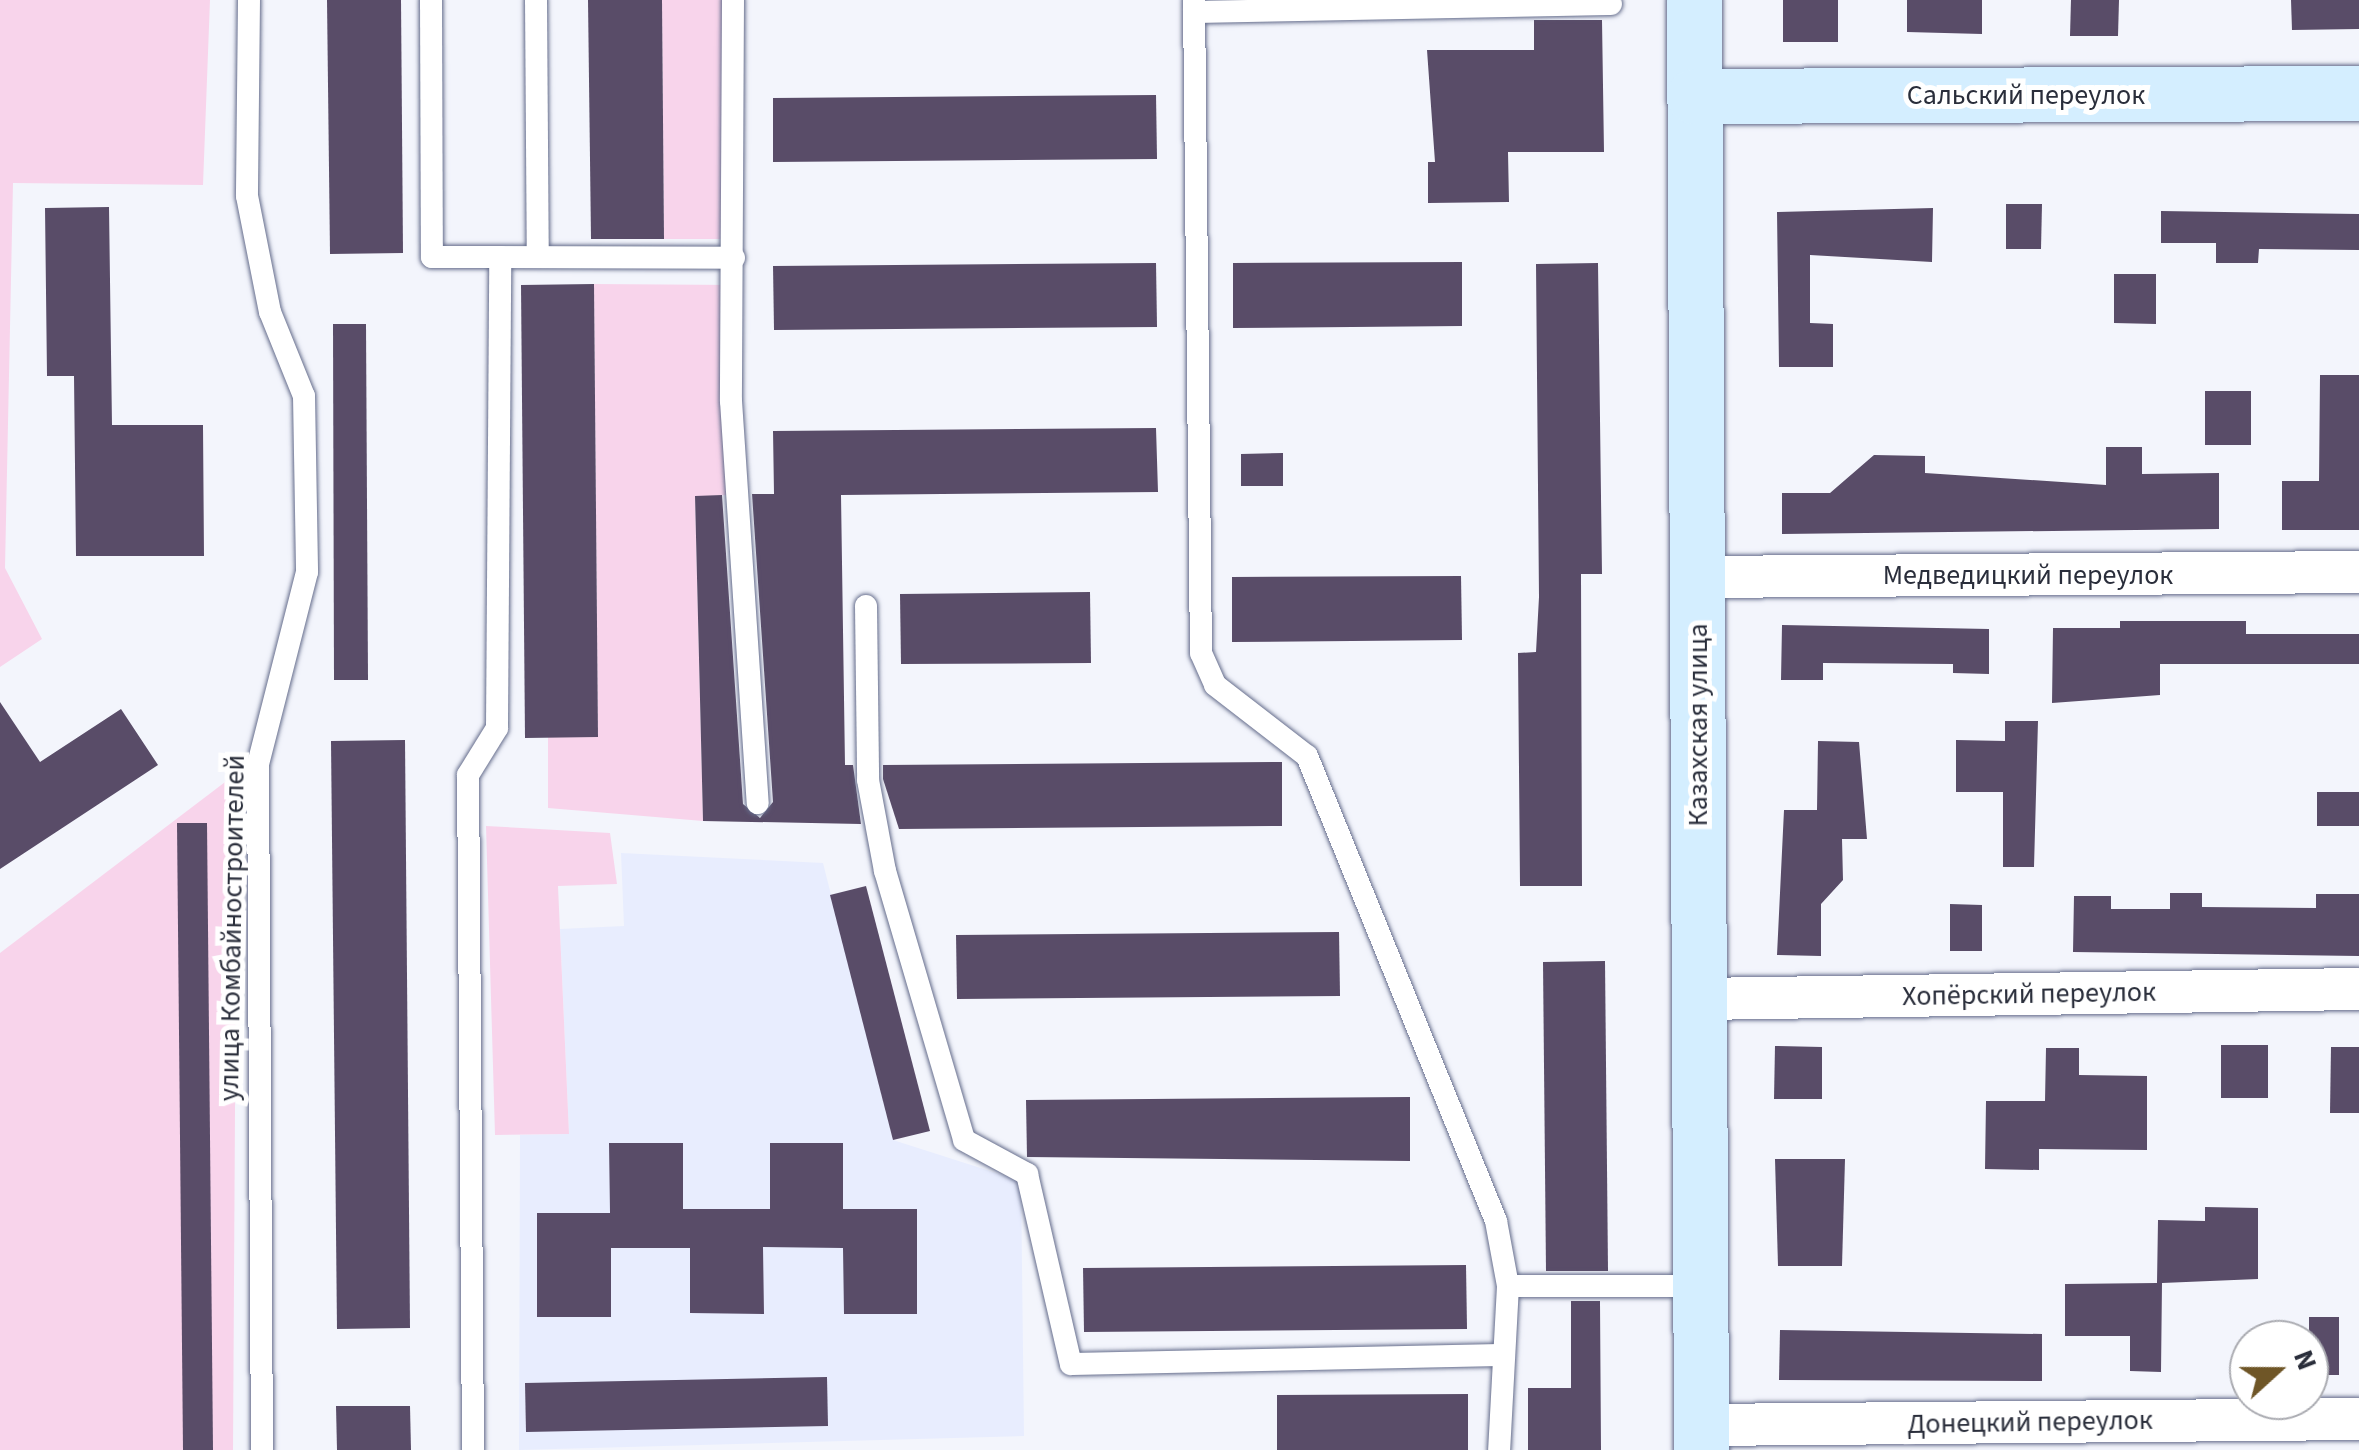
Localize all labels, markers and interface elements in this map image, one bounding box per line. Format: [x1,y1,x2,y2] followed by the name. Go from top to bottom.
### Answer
[1907,78,2145,112] street label: Сальский переулок
[1883,558,2173,592] street label: Медведицкий переулок
[1681,623,1715,827] street label: Казахская улица
[212,754,252,1102] street label: улица Комбайностроителей
[1902,975,2156,1013] street label: Хопёрский переулок
[2229,1320,2329,1420] north arrow
[2283,1344,2327,1376] text: N
[1907,1403,2153,1441] street label: Донецкий переулок

